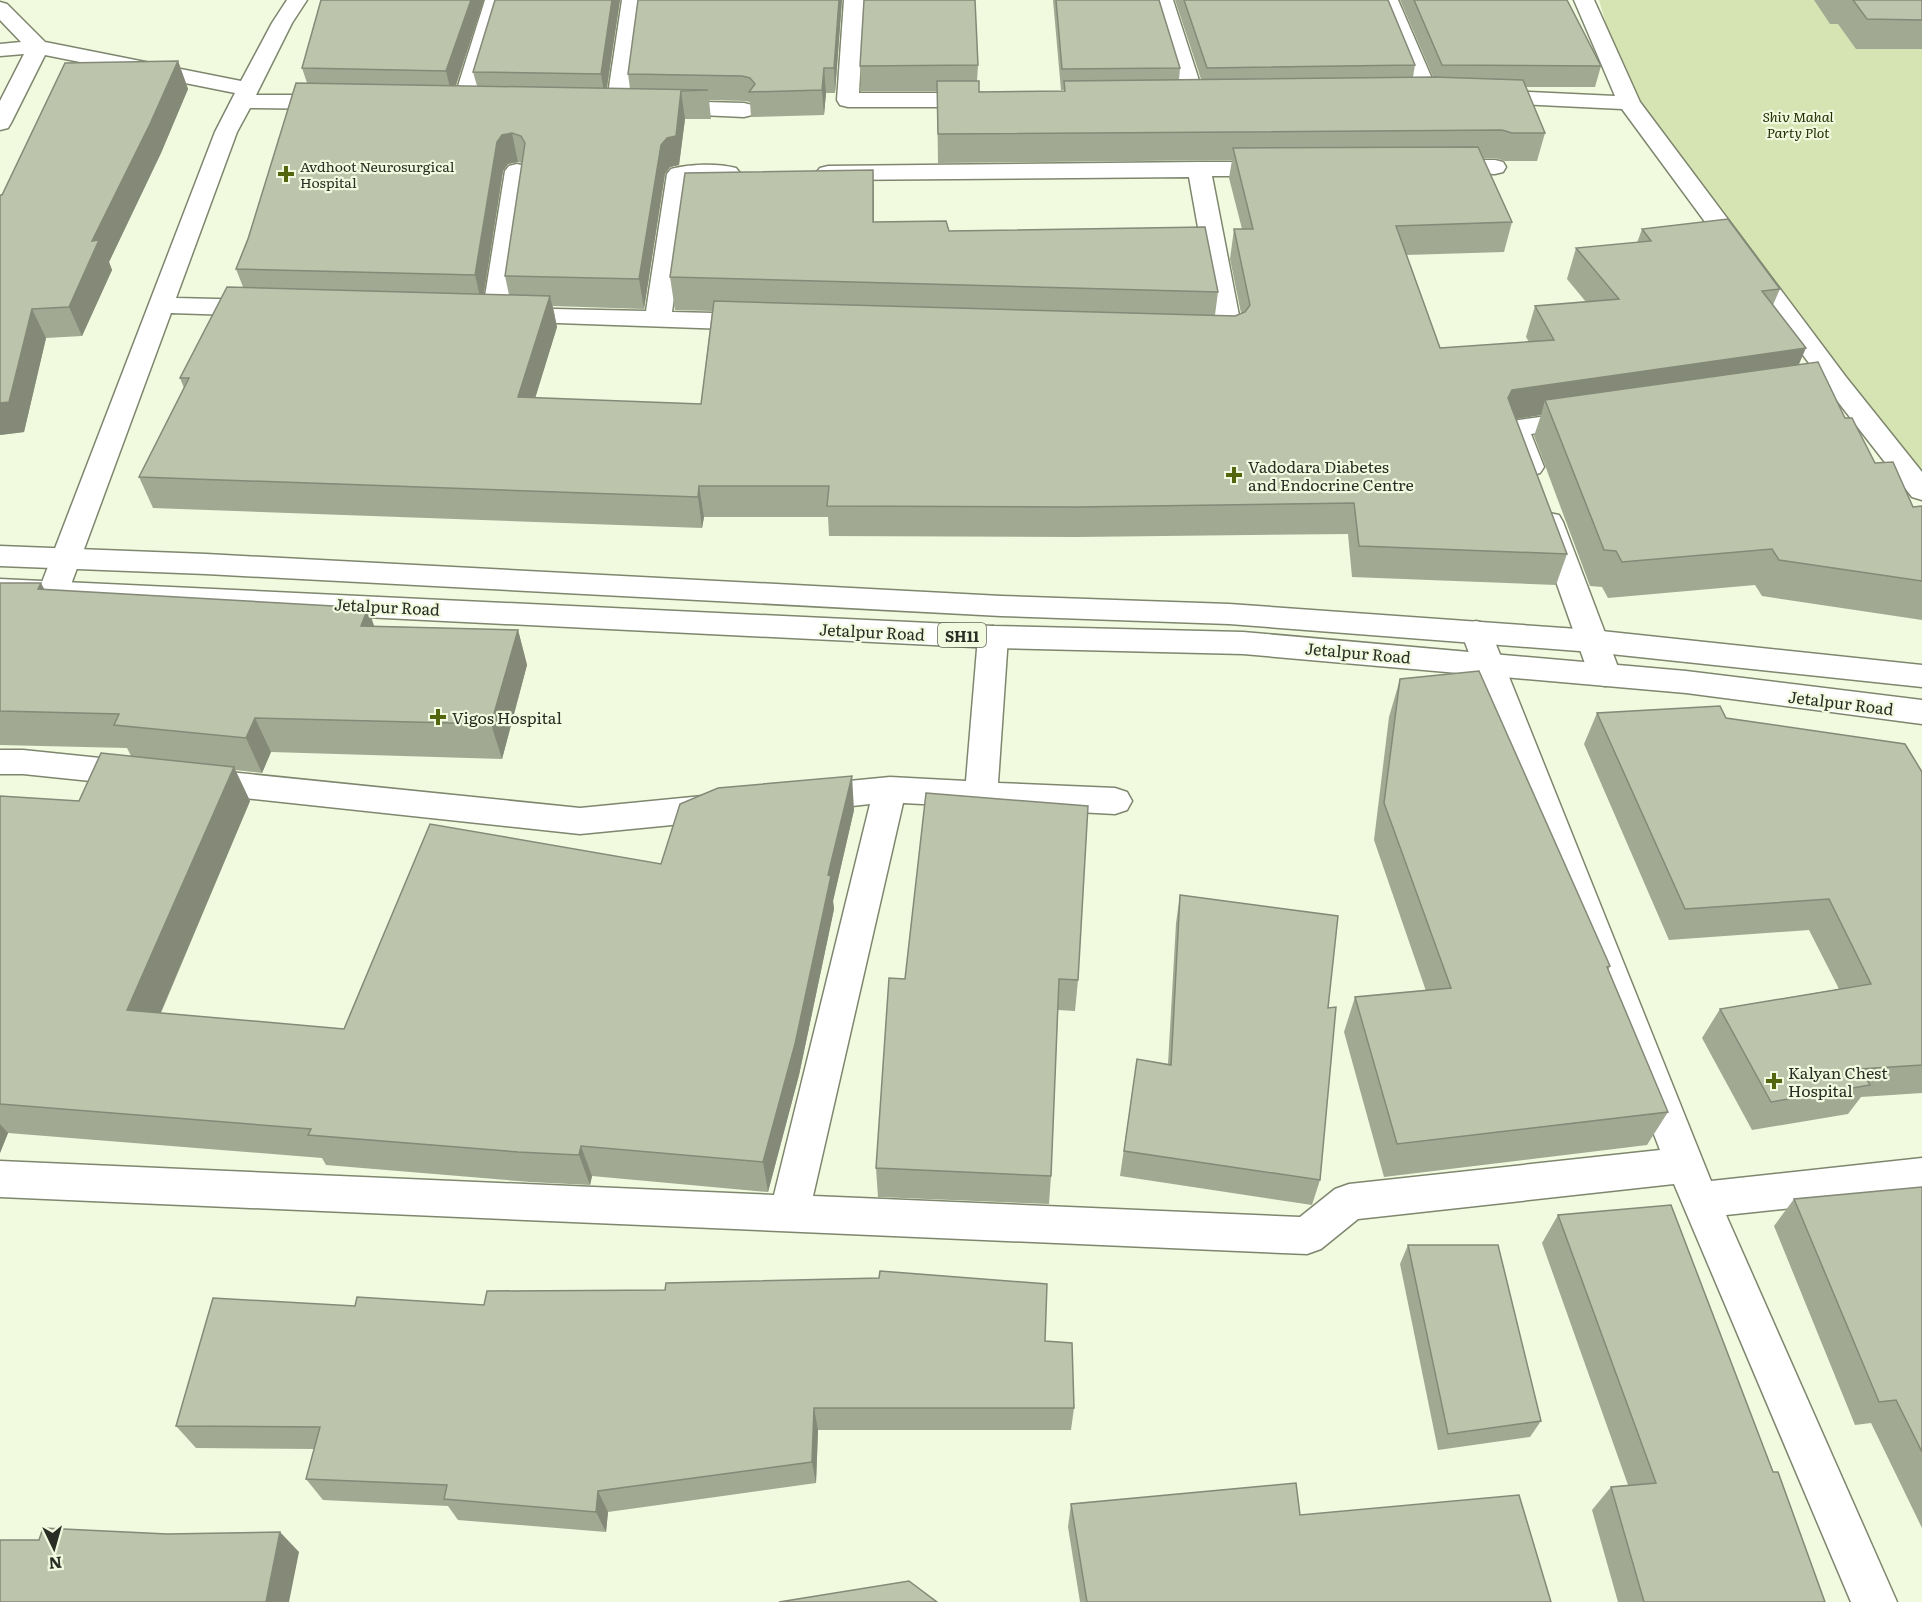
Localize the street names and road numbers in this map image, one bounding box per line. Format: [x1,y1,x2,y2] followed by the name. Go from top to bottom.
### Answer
[333,591,441,621] street label: Jetalpur Road
[818,616,926,646] street label: Jetalpur Road
[938,623,986,647] road number: SH11
[1304,635,1412,669] street label: Jetalpur Road
[1787,684,1895,720] street label: Jetalpur Road

